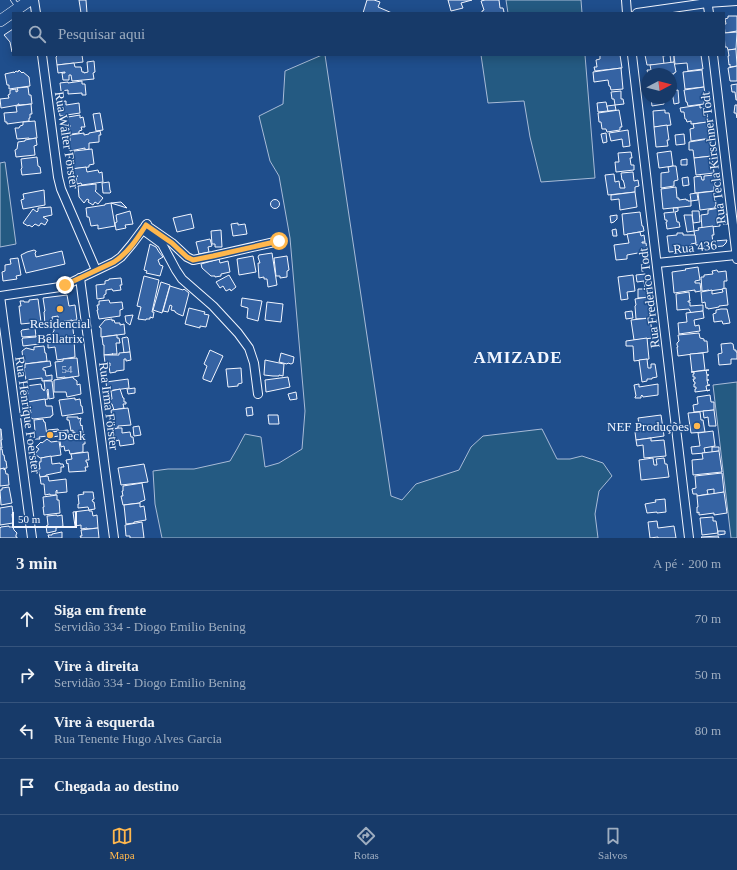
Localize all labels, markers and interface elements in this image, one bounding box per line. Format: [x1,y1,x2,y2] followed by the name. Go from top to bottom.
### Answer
[12,12,725,56] search box
[26,23,48,45] icon: search
[58,26,145,42] text: Pesquisar aqui
[641,68,677,104] north arrow
[52,90,82,190] street label: Rua Walter Förster
[697,91,729,225] street label: Rua Tecla Kirschner Todt
[270,232,288,250] route start
[672,237,718,257] street label: Rua 436
[635,247,663,349] street label: Rua Frederico Todt
[56,276,74,294] route end
[55,304,65,314] marker: Residencial Bellatrix
[30,316,91,346] place label: Residencial Bellatrix
[473,348,563,367] district label: AMIZADE
[12,355,44,475] street label: Rua Henrique Foerster
[96,361,122,452] street label: Rua Irma Förster
[62,363,73,375] house number: 54
[607,419,689,434] place label: NEF Produções
[692,421,702,431] marker: NEF Produções
[58,428,86,443] place label: Deck
[45,430,55,440] marker: Deck
[12,510,77,529] scale bar
[18,513,40,525] text: 50 m
[16,554,57,573] text: 3 min
[653,556,721,571] text: A pé · 200 m
[54,602,146,618] text: Siga em frente
[16,608,38,630] icon: ahead
[695,611,721,626] text: 70 m
[54,619,246,634] text: Servidão 334 - Diogo Emilio Bening
[54,658,139,674] text: Vire à direita
[16,664,38,686] icon: right
[695,667,721,682] text: 50 m
[54,675,246,690] text: Servidão 334 - Diogo Emilio Bening
[54,714,155,730] text: Vire à esquerda
[16,720,38,742] icon: left
[695,723,721,738] text: 80 m
[54,731,222,746] text: Rua Tenente Hugo Alves Garcia
[16,776,38,798] icon: arrive
[54,778,179,794] text: Chegada ao destino
[110,825,135,861] tab: Mapa
[354,825,379,861] tab: Rotas
[598,825,627,861] tab: Salvos

